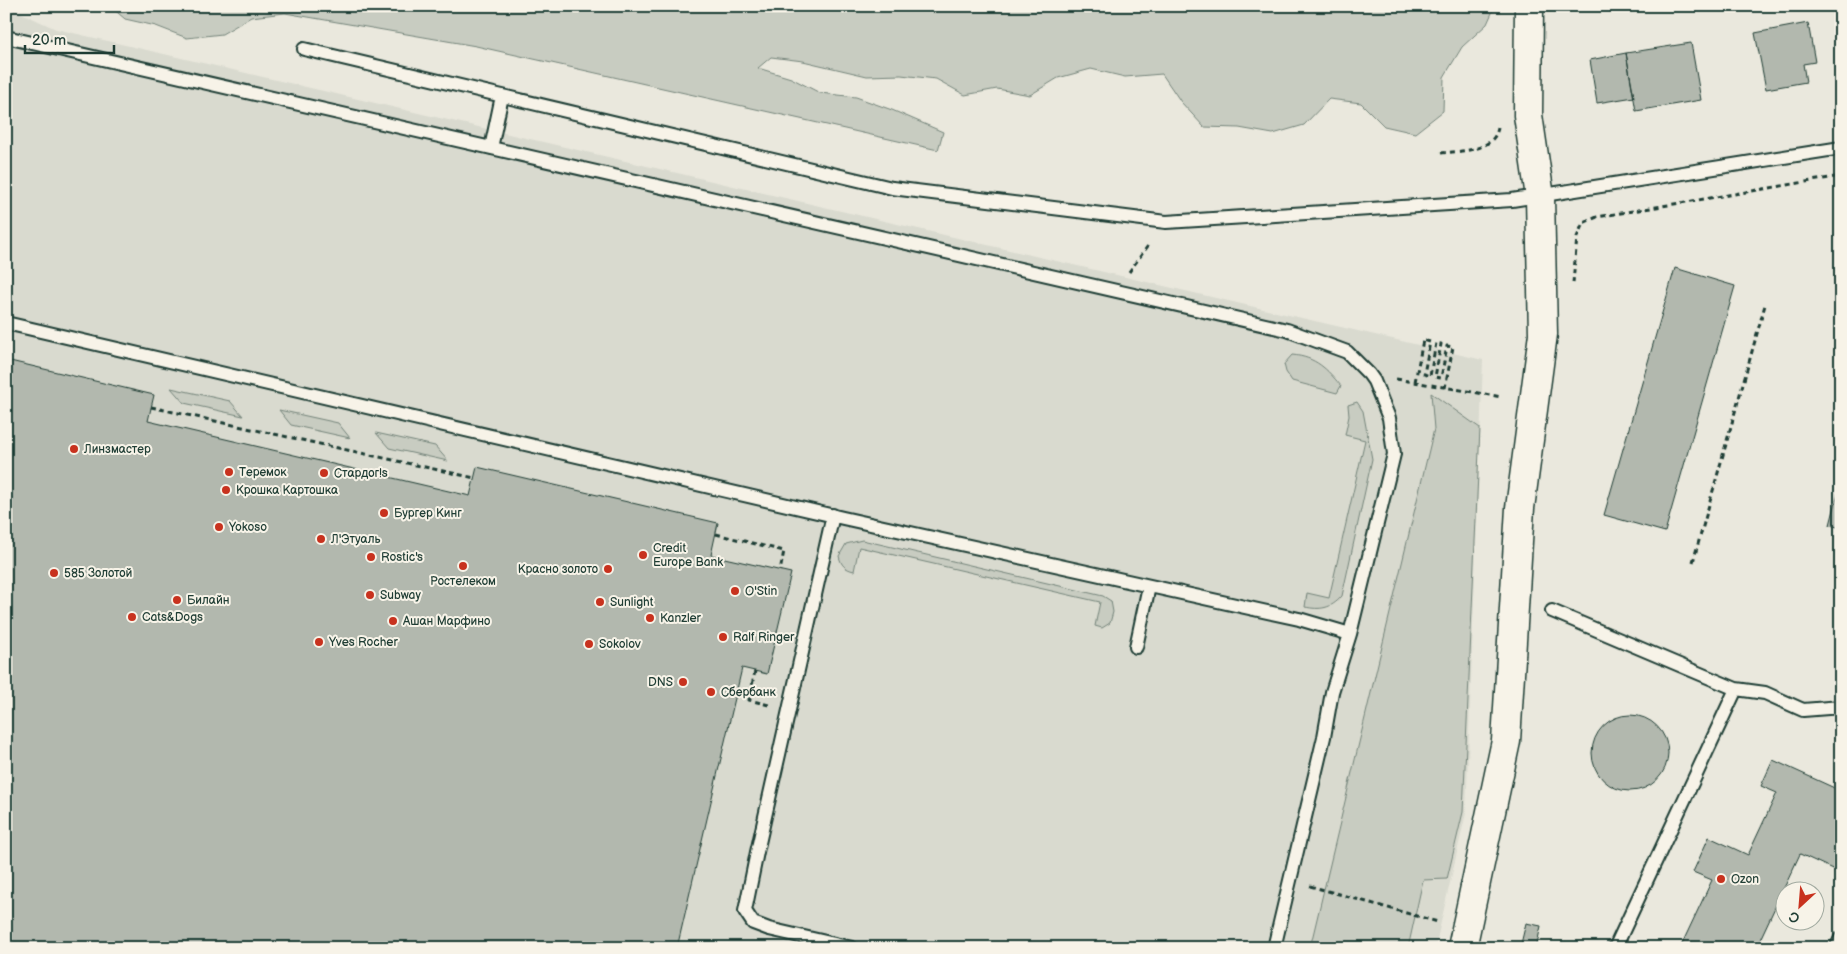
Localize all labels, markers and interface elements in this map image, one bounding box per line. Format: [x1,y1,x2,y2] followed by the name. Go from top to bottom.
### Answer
[25,22,114,54] scale bar
[32,31,66,50] text: 20 m
[83,442,151,457] place label: Линзмастер
[68,443,80,455] marker: Линзмастер
[239,465,287,480] place label: Теремок
[223,466,235,478] marker: Теремок
[334,466,388,481] place label: Стардог!s
[318,467,330,479] marker: Стардог!s
[236,483,338,498] place label: Крошка Картошка
[220,484,232,496] marker: Крошка Картошка
[394,506,462,521] place label: Бургер Кинг
[378,507,390,519] marker: Бургер Кинг
[228,520,267,535] place label: Yokoso
[213,521,225,533] marker: Yokoso
[330,532,380,547] place label: Л'Этуаль
[315,533,327,545] marker: Л'Этуаль
[653,541,723,570] place label: Credit Europe Bank
[637,549,649,561] marker: Credit Europe Bank
[381,550,423,565] place label: Rostic's
[365,551,377,563] marker: Rostic's
[457,560,469,572] marker: Ростелеком
[518,562,598,577] place label: Красно золото
[602,563,614,575] marker: Красно золото
[64,566,133,581] place label: 585 Золотой
[48,567,60,579] marker: 585 Золотой
[430,574,496,589] place label: Ростелеком
[745,584,778,599] place label: O'Stin
[729,585,741,597] marker: O'Stin
[380,588,421,603] place label: Subway
[364,589,376,601] marker: Subway
[187,593,230,608] place label: Билайн
[171,594,183,606] marker: Билайн
[610,595,654,610] place label: Sunlight
[594,596,606,608] marker: Sunlight
[142,610,203,625] place label: Cats&Dogs
[126,611,138,623] marker: Cats&Dogs
[660,611,702,626] place label: Kanzler
[644,612,656,624] marker: Kanzler
[402,614,490,629] place label: Ашан Марфино
[387,615,399,627] marker: Ашан Марфино
[733,630,795,645] place label: Ralf Ringer
[717,631,729,643] marker: Ralf Ringer
[328,635,398,650] place label: Yves Rocher
[313,636,325,648] marker: Yves Rocher
[599,637,641,652] place label: Sokolov
[583,638,595,650] marker: Sokolov
[648,675,673,690] place label: DNS
[677,676,689,688] marker: DNS
[721,685,777,700] place label: Сбербанк
[705,686,717,698] marker: Сбербанк
[1731,872,1759,887] place label: Ozon
[1715,873,1727,885] marker: Ozon
[1774,882,1824,932] north arrow
[1786,907,1803,927] text: С

